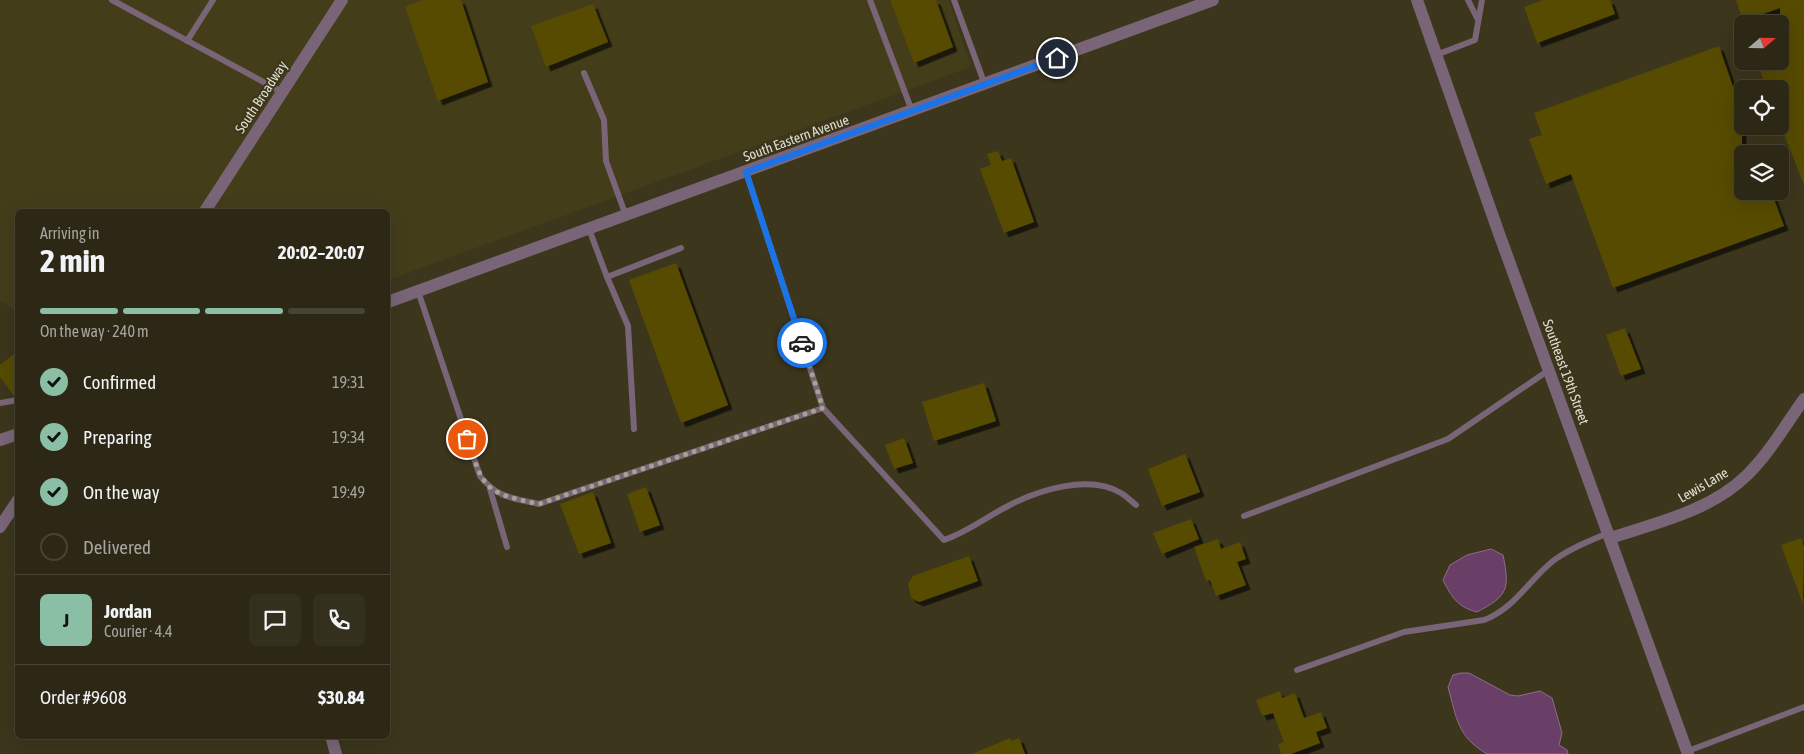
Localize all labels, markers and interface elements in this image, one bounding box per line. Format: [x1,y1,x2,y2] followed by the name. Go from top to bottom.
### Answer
[1734,15,1789,70] north arrow
[1734,15,1789,200] map controls
[1036,37,1078,79] pin
[1043,44,1071,72] icon: home
[232,58,290,136] street label: South Broadway
[1734,80,1789,135] button: locate
[741,111,851,165] street label: South Eastern Avenue
[1734,145,1789,200] button: layers
[40,224,100,242] text: Arriving in
[278,241,365,263] text: 20:02–20:07
[40,242,105,279] text: 2 min
[1540,317,1592,427] street label: Southeast 19th Street
[777,318,827,368] courier
[40,322,149,340] text: On the way · 240 m
[788,329,816,357] icon: car
[40,368,68,396] icon: check
[83,371,156,393] text: Confirmed
[332,373,365,391] text: 19:31
[446,418,488,460] pin
[40,423,68,451] icon: check
[453,425,481,453] icon: bag
[83,426,152,448] text: Preparing
[332,428,365,446] text: 19:34
[1675,464,1731,506] street label: Lewis Lane
[40,478,68,506] icon: check
[83,481,160,503] text: On the way
[332,483,365,501] text: 19:49
[83,536,151,558] text: Delivered
[249,594,301,646] button: chat
[313,594,365,646] button: phone
[104,600,152,622] text: Jordan
[63,609,69,631] text: J
[104,622,173,640] text: Courier · 4.4
[40,686,127,708] text: Order #9608
[318,686,365,708] text: $30.84

